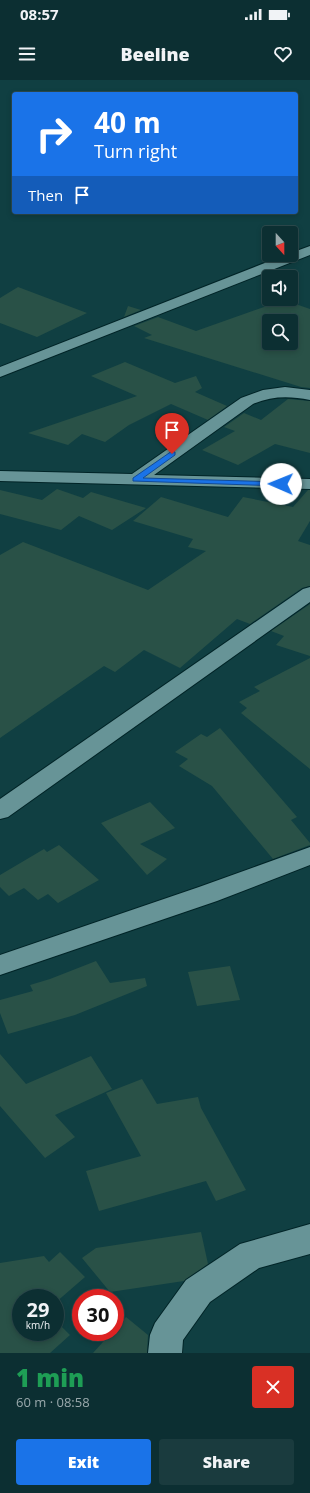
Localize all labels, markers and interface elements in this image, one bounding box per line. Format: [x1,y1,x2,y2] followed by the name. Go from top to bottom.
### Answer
[20,4,59,24] text: 08:57
[120,42,190,66] text: Beeline
[16,43,38,65] icon: menu
[272,43,294,65] icon: heart
[94,103,161,141] text: 40 m
[28,108,80,160] icon: right
[94,139,177,163] text: Turn right
[71,184,93,206] icon: arrive
[28,185,63,205] text: Then
[262,226,298,262] north arrow
[262,226,298,350] map controls
[262,270,298,306] button: sound
[262,314,298,350] button: search
[155,413,189,454] pin
[161,419,183,441] icon: arrive
[260,463,302,505] position arrow
[72,1289,124,1341] speed limit sign: 30
[27,1296,49,1323] text: 29
[26,1318,50,1332] text: km/h
[16,1361,84,1394] text: 1 min
[252,1366,294,1408] button: close
[16,1393,90,1411] text: 60 m · 08:58
[16,1439,151,1485] button: Exit
[159,1439,294,1485] button: Share

